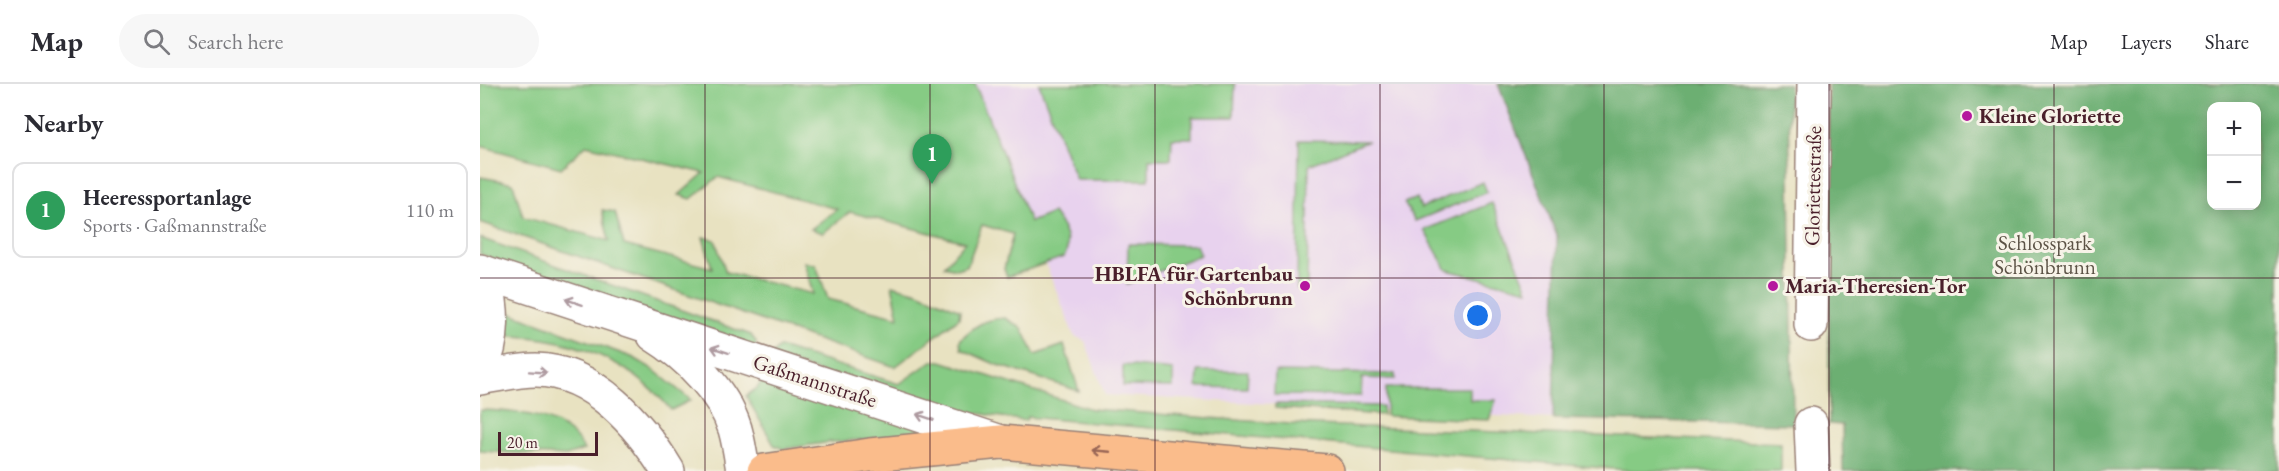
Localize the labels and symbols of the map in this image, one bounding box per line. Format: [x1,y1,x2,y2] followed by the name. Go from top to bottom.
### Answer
[1979,102,2121,129] place label: Kleine Gloriette
[1960,109,1974,123] marker: Kleine Gloriette
[1798,126,1827,246] street label: Gloriettestraße
[912,135,952,184] pin: 1
[1994,229,2096,280] park label: Schlosspark Schönbrunn
[1095,260,1293,311] place label: HBLFA für Gartenbau Schönbrunn
[1785,272,1967,299] place label: Maria-Theresien-Tor
[1298,279,1312,293] marker: HBLFA für Gartenbau Schönbrunn
[1766,279,1780,293] marker: Maria-Theresien-Tor
[565,296,584,307] one-way arrow
[1463,301,1492,330] your location
[711,343,730,354] one-way arrow
[750,348,881,413] street label: Gaßmannstraße
[528,367,547,378] one-way arrow
[916,411,935,422] one-way arrow
[498,429,598,456] scale bar
[1092,445,1112,456] one-way arrow

